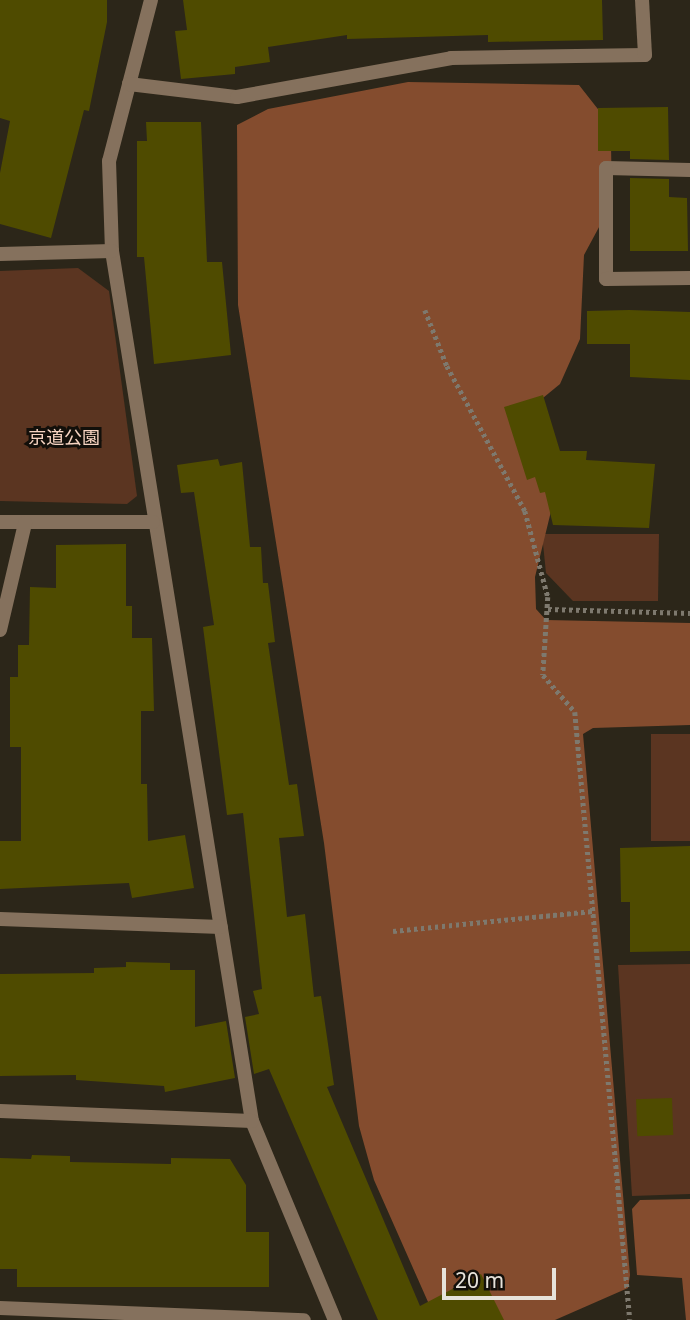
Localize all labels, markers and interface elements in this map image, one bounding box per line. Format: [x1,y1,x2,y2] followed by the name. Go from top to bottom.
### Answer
[28,426,100,448] park label: 京道公園
[445,1254,559,1298] scale bar
[455,1266,504,1294] text: 20 m

